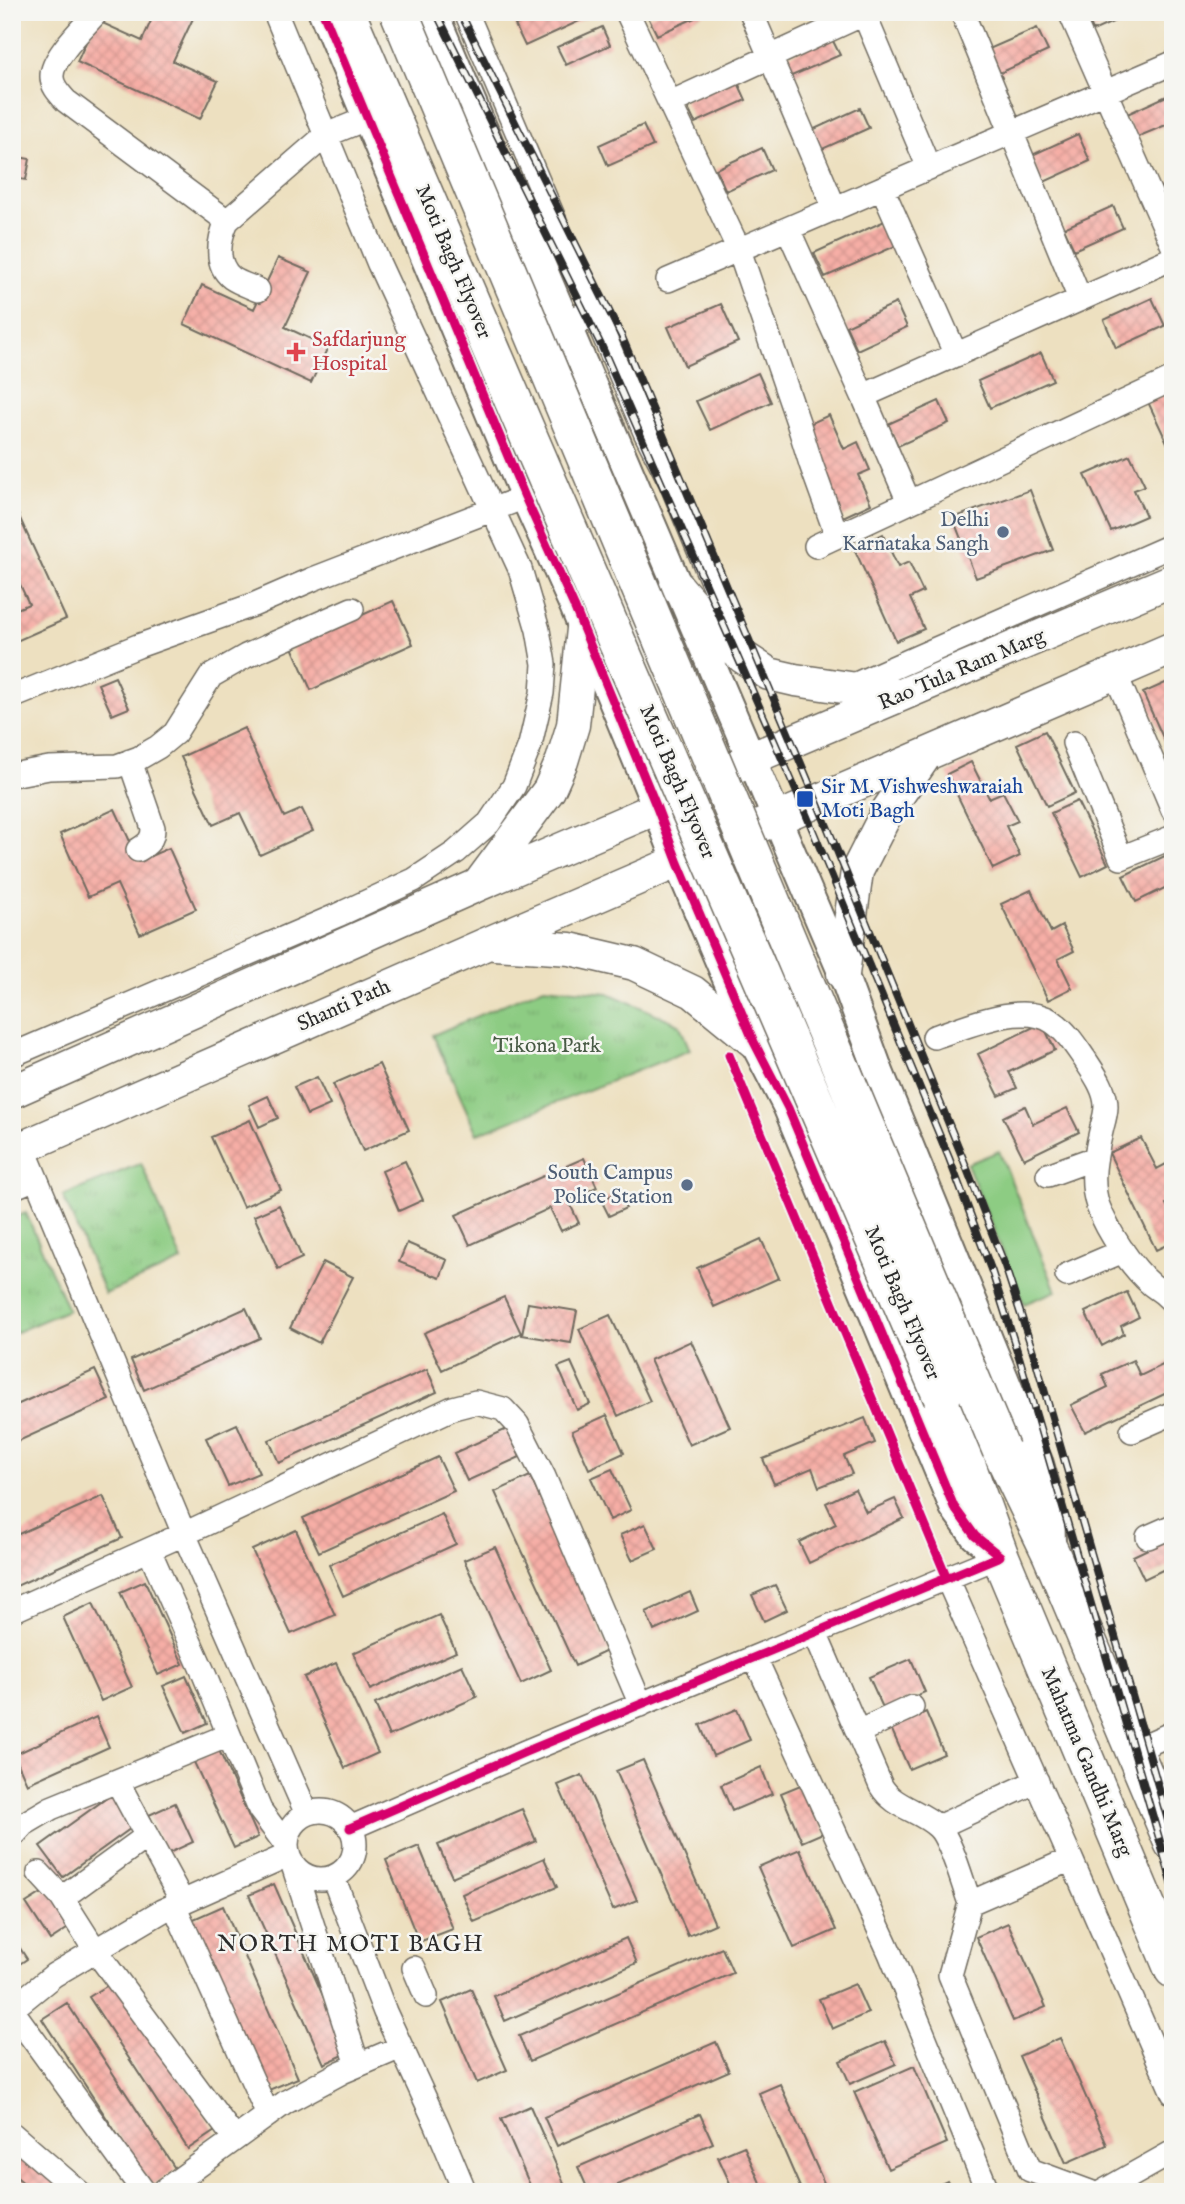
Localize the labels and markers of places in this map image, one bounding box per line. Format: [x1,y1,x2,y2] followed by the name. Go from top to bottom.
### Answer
[312,327,406,378] place label: Safdarjung Hospital
[286,342,306,362] marker: Safdarjung Hospital
[842,507,989,558] place label: Delhi Karnataka Sangh
[995,524,1011,540] marker: Delhi Karnataka Sangh
[821,774,1023,825] place label: Sir M. Vishweshwaraiah Moti Bagh
[795,789,815,809] marker: Sir M. Vishweshwaraiah Moti Bagh
[547,1160,673,1211] place label: South Campus Police Station
[679,1177,695,1193] marker: South Campus Police Station

